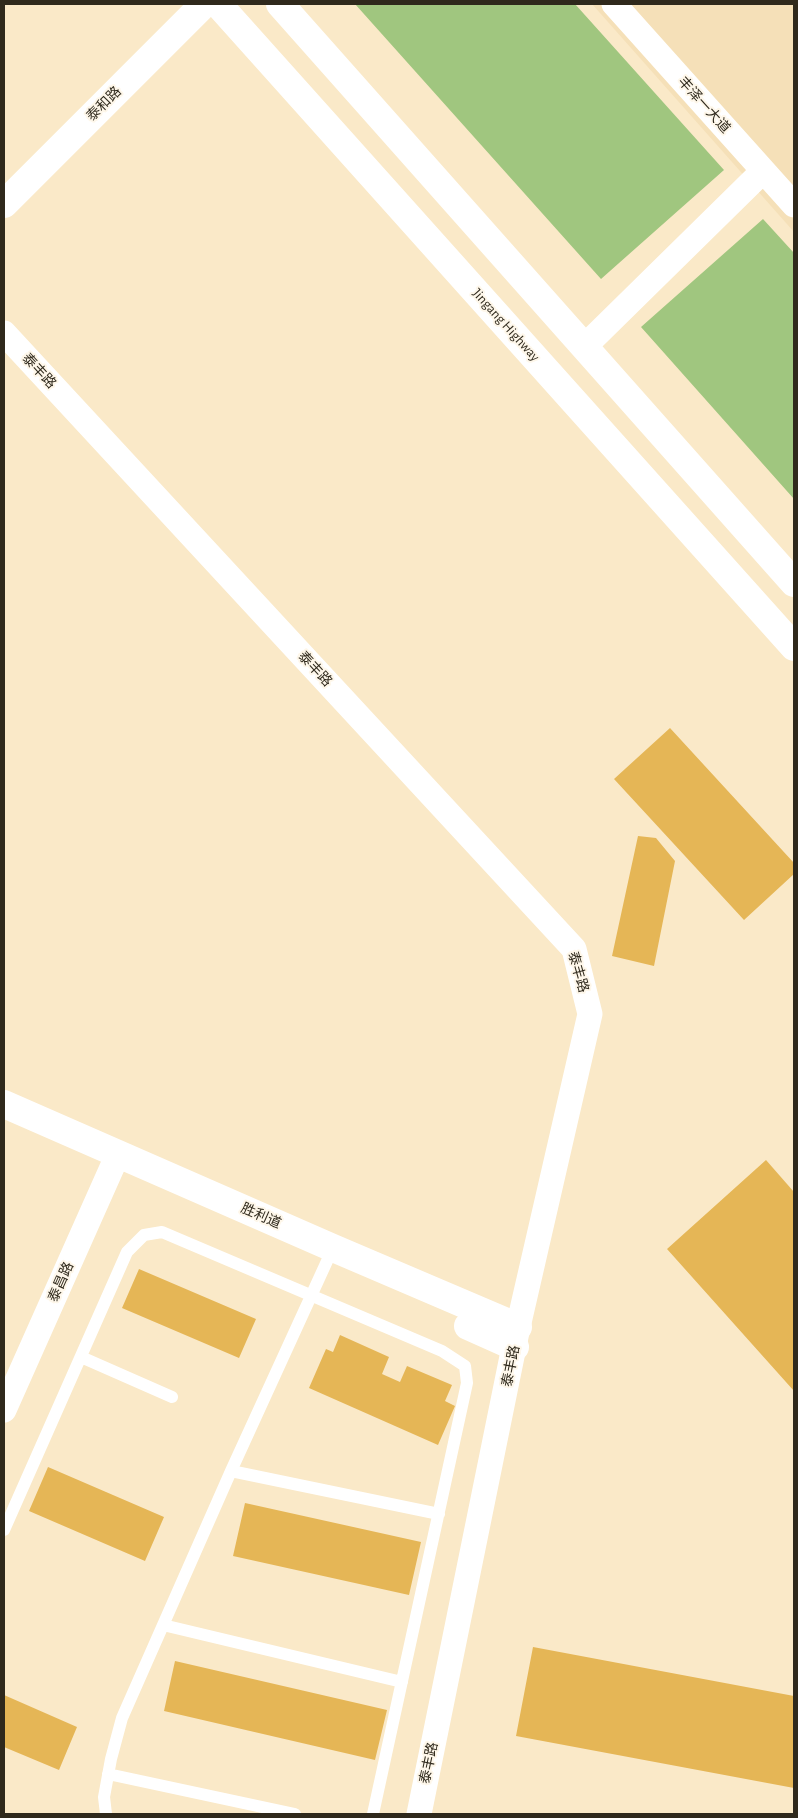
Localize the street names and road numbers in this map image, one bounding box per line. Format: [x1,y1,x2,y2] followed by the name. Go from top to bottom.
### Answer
[674,73,734,137] street label: 丰泽一大道
[83,83,125,125] street label: 泰和路
[469,285,543,365] street label: Jingang Highway
[19,350,59,392] street label: 泰丰路
[295,648,335,690] street label: 泰丰路
[564,949,592,995] street label: 泰丰路
[238,1200,284,1232] street label: 胜利道
[45,1259,77,1305] street label: 泰昌路
[499,1344,523,1388] street label: 泰丰路
[416,1741,442,1785] street label: 泰丰路

